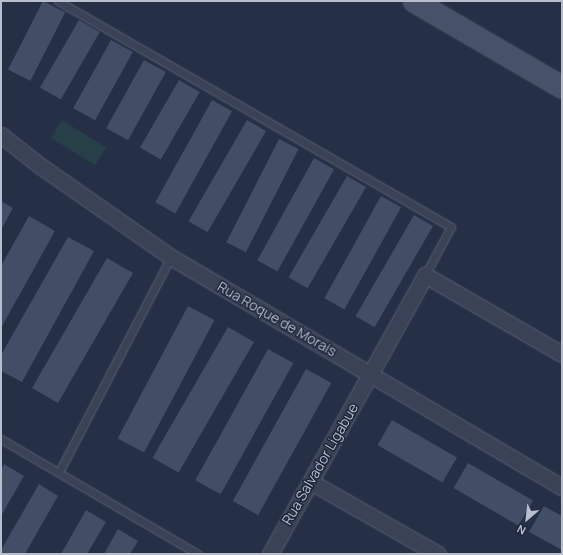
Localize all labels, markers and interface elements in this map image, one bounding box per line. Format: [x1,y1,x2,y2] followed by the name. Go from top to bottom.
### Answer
[214,278,340,360] street label: Rua Roque de Morais
[278,400,362,528] street label: Rua Salvador Ligabue
[507,499,547,539] north arrow
[514,522,528,539] text: N

